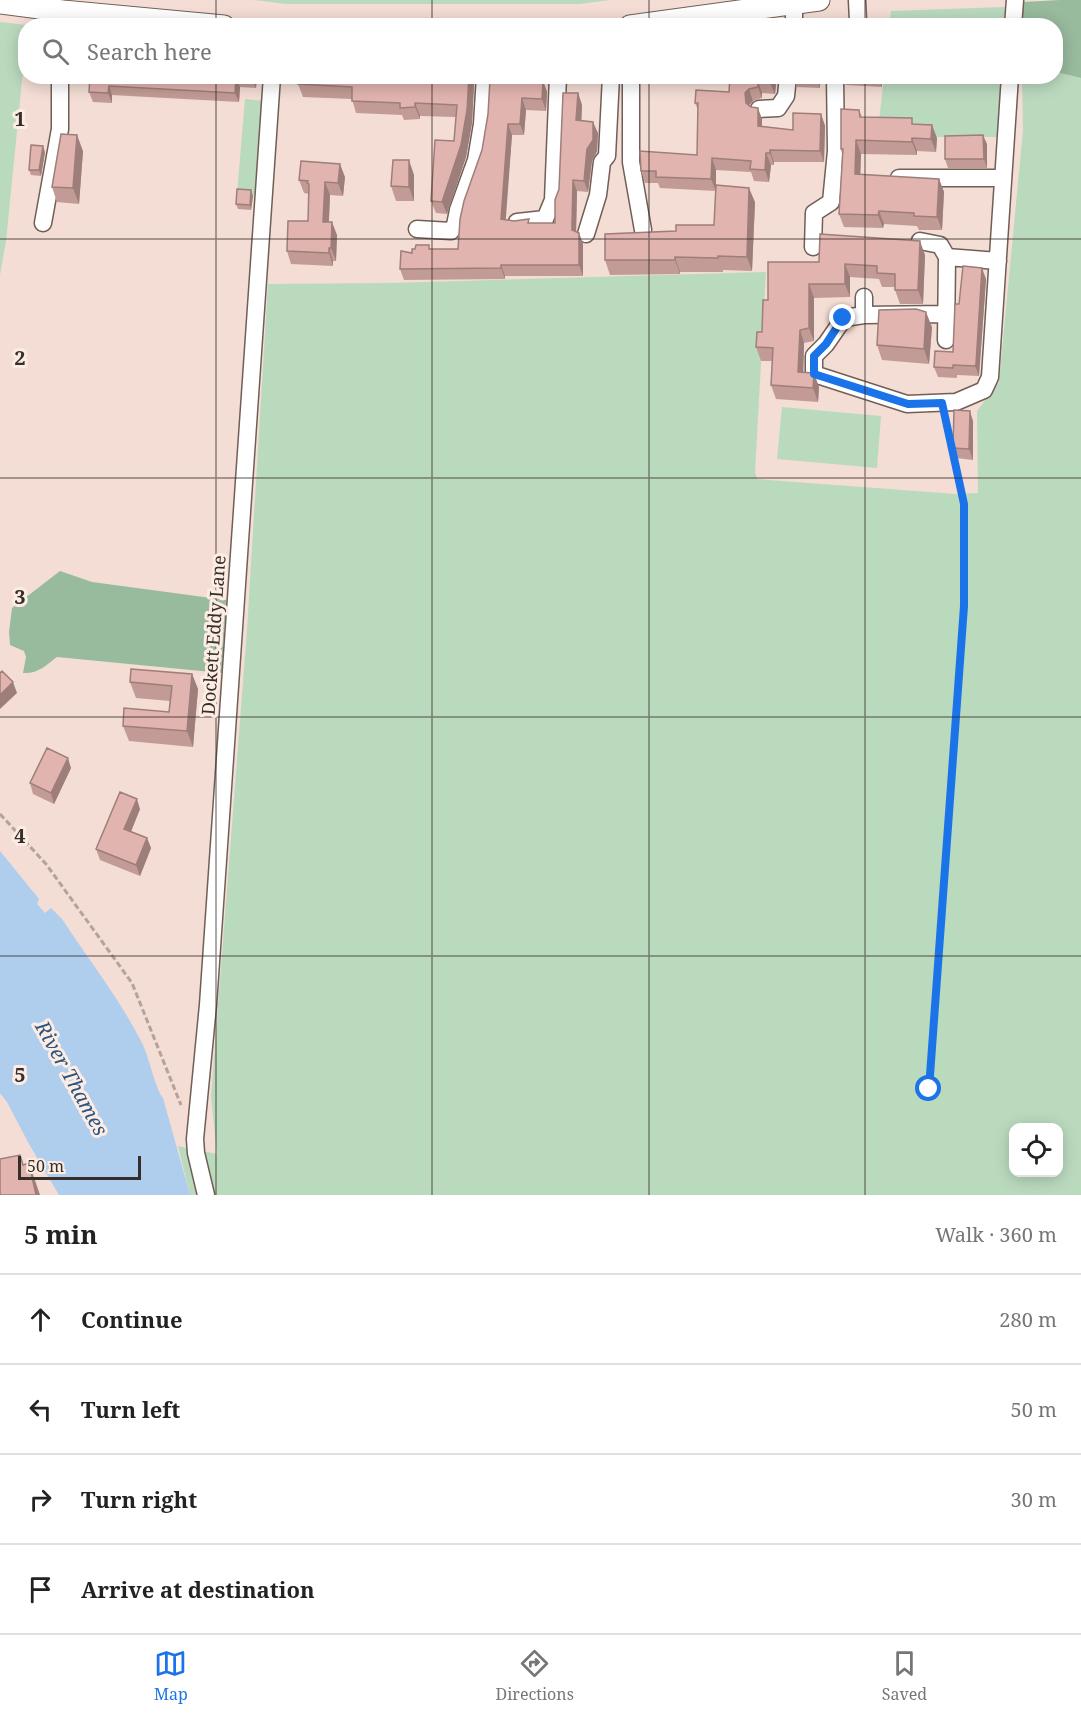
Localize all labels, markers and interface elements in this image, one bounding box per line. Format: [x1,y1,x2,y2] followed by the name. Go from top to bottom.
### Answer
[18,18,1063,84] search box
[39,35,72,68] icon: search
[87,36,212,66] text: Search here
[14,105,26,132] text: 1
[829,304,855,330] route end
[14,344,26,371] text: 2
[195,554,231,716] street label: Dockett Eddy Lane
[14,583,26,610] text: 3
[14,822,26,849] text: 4
[29,1015,115,1140] water label: River Thames
[14,1061,26,1088] text: 5
[915,1075,941,1101] route start
[1009,1123,1063,1177] map controls
[1009,1123,1063,1177] button: locate
[18,1153,141,1180] scale bar
[27,1155,64,1177] text: 50 m
[24,1216,98,1252] text: 5 min
[935,1221,1057,1248] text: Walk · 360 m
[24,1303,57,1336] icon: ahead
[81,1304,183,1334] text: Continue
[999,1306,1057,1333] text: 280 m
[24,1393,57,1426] icon: left
[81,1394,180,1424] text: Turn left
[1011,1396,1057,1423] text: 50 m
[24,1483,57,1516] icon: right
[81,1484,197,1514] text: Turn right
[1011,1486,1057,1513] text: 30 m
[24,1573,57,1606] icon: arrive
[81,1574,315,1604] text: Arrive at destination
[154,1647,188,1705] tab: Map
[496,1647,574,1705] tab: Directions
[882,1647,927,1705] tab: Saved

